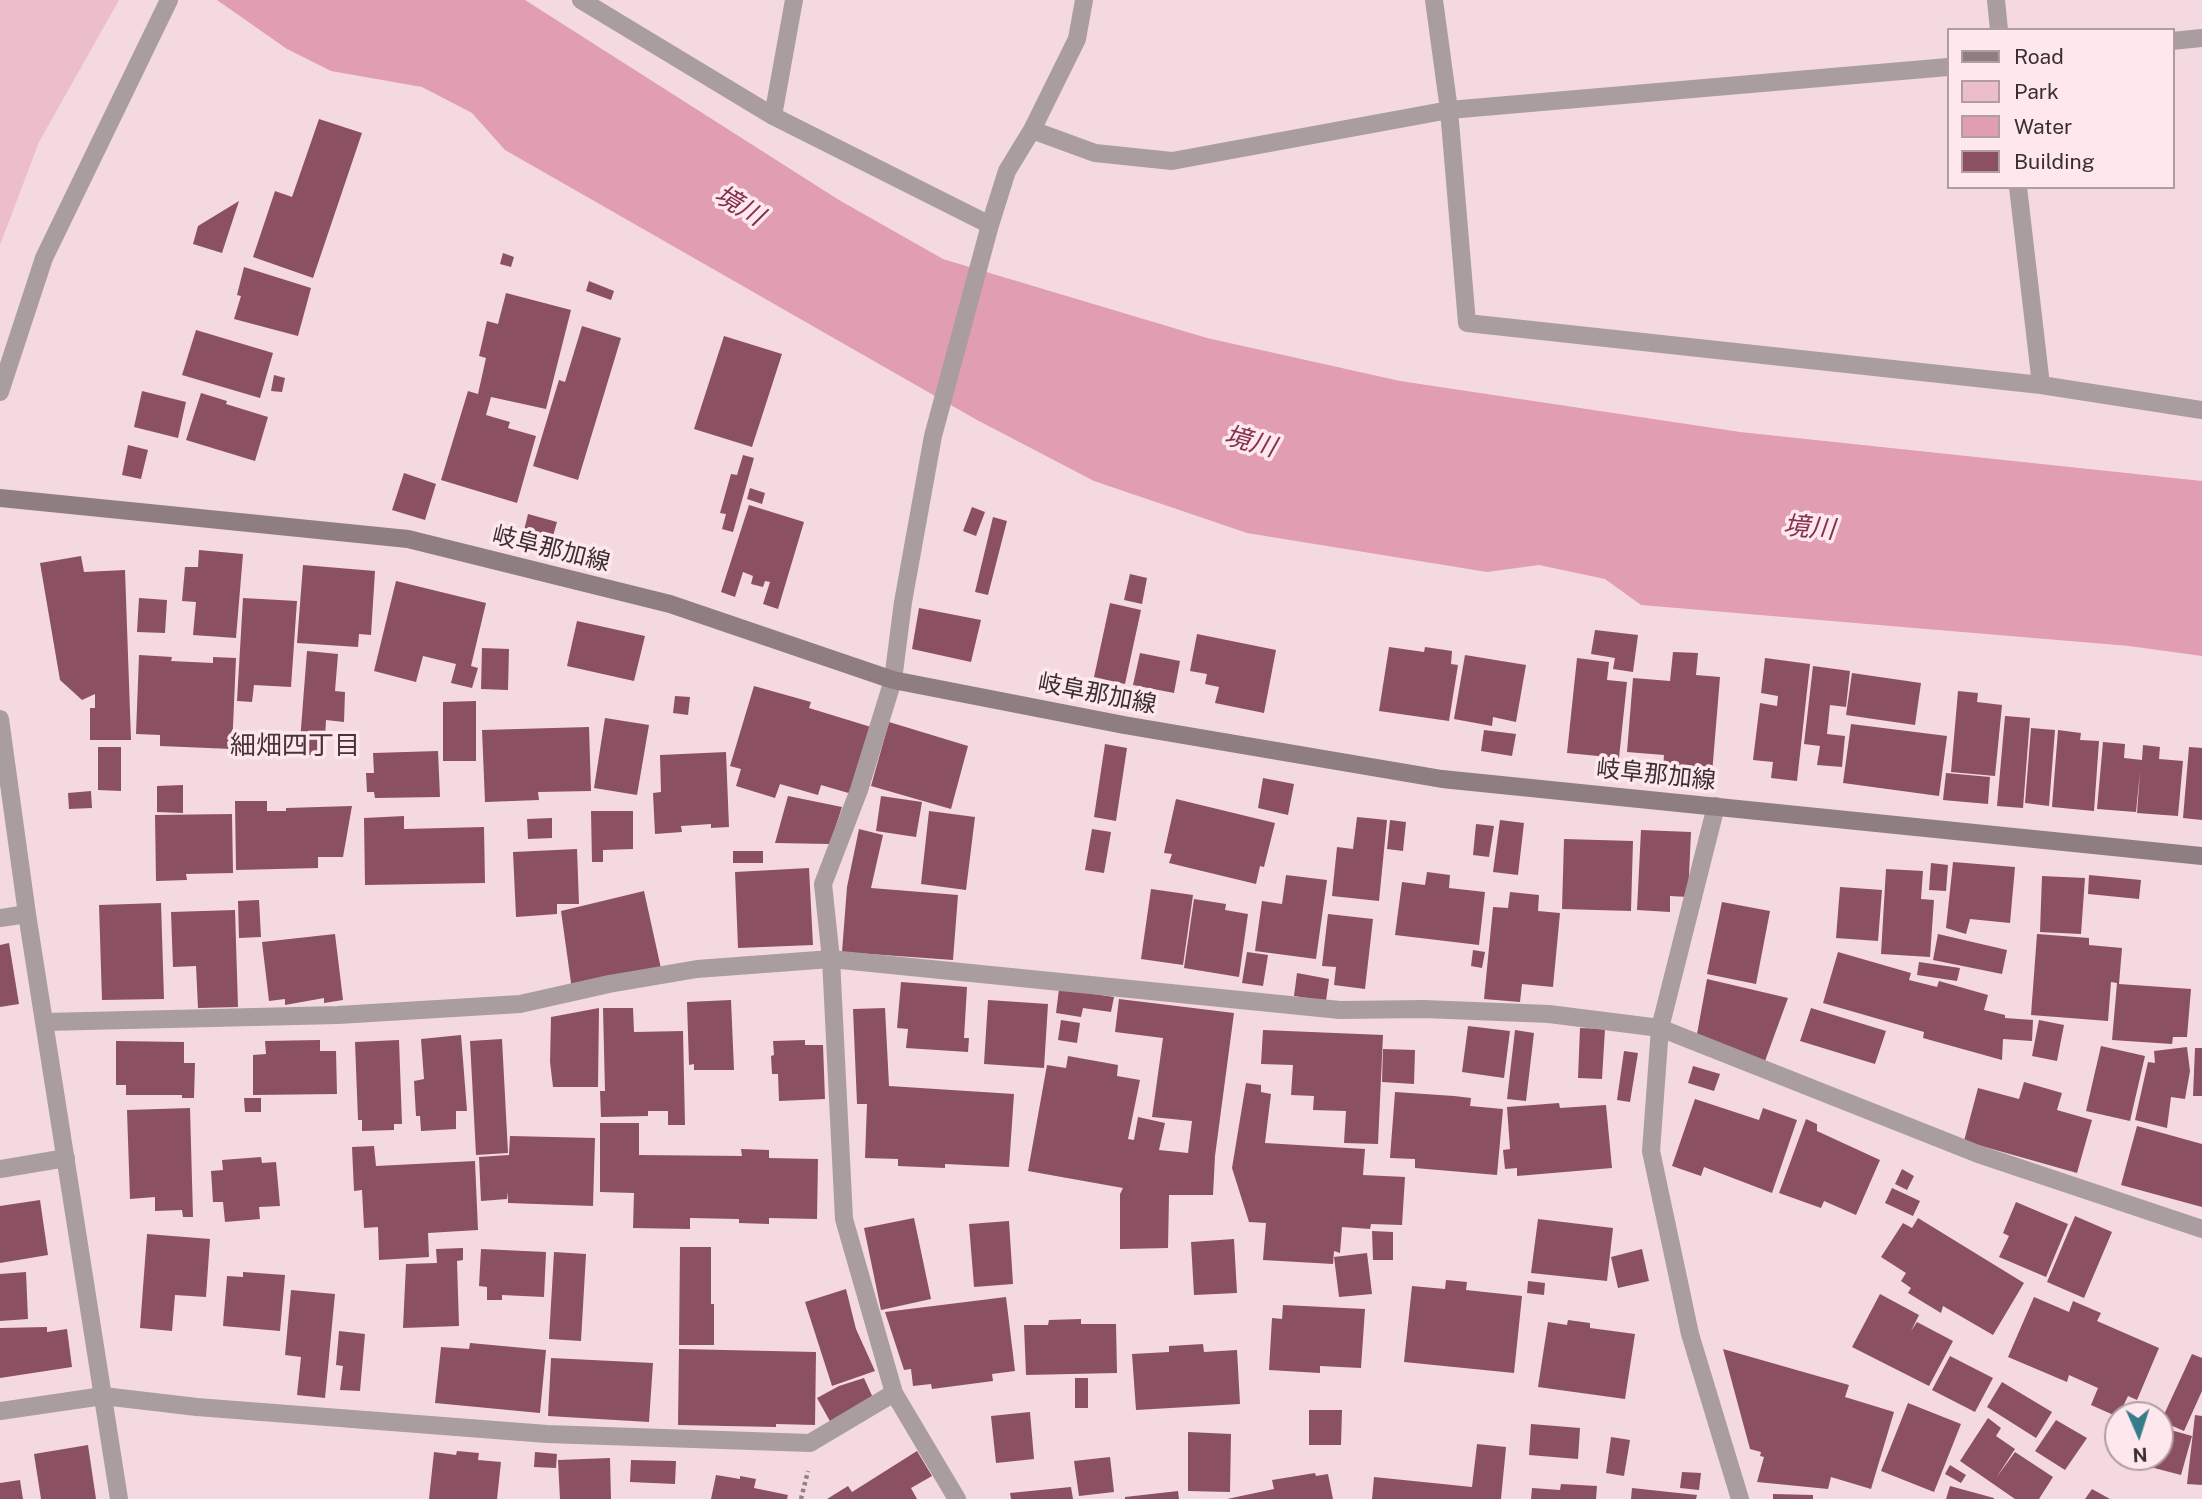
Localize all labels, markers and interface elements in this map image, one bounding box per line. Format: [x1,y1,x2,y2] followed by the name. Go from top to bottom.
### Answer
[1946,28,2174,189] legend
[2014,44,2064,69] text: Road
[2014,79,2059,104] text: Park
[2014,114,2072,139] text: Water
[2014,149,2095,174] text: Building
[709,179,769,233] water label: 境川
[1221,420,1279,464] water label: 境川
[1782,510,1836,546] water label: 境川
[489,521,613,577] street label: 岐阜那加線
[1035,668,1159,720] street label: 岐阜那加線
[230,730,360,762] district label: 細畑四丁目
[1595,754,1717,796] street label: 岐阜那加線
[2104,1401,2174,1471] north arrow
[2132,1444,2148,1466] text: N

